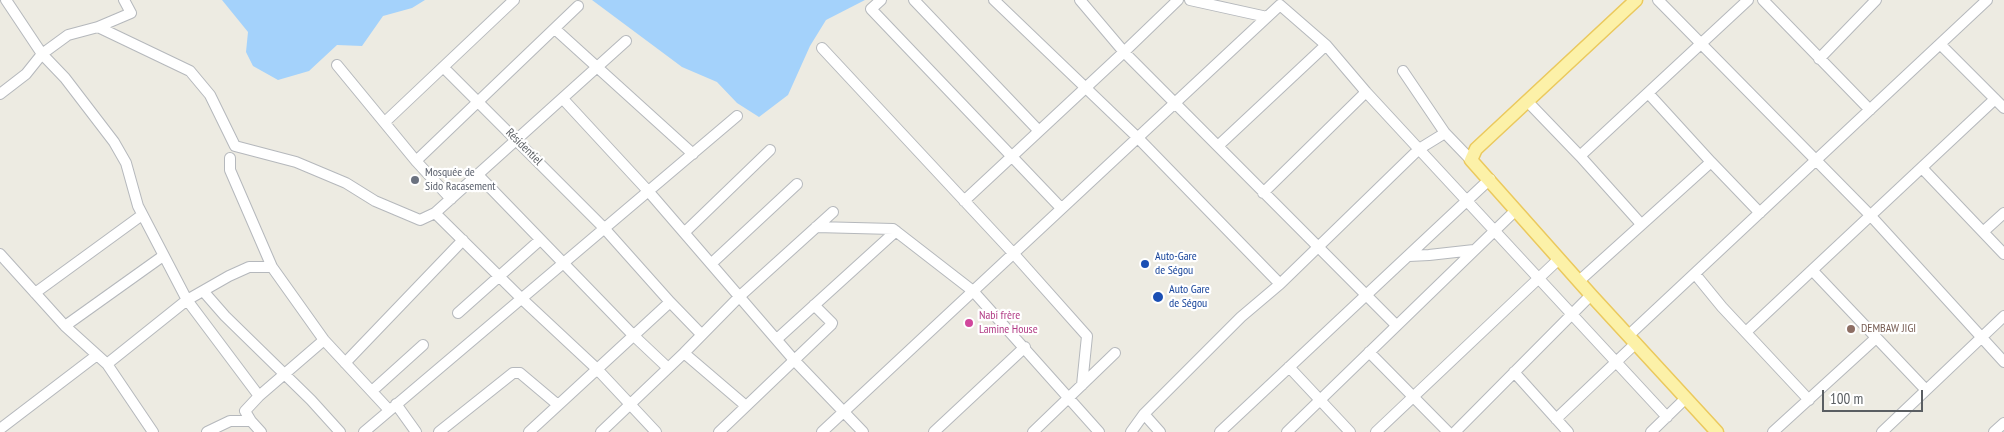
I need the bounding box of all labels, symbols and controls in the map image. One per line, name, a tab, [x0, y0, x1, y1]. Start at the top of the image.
street label: Résidentiel	[503, 126, 545, 168]
place label: Mosquée de Sido Racasement	[425, 166, 496, 194]
marker: Mosquée de Sido Racasement	[409, 174, 421, 186]
place label: Auto-Gare de Ségou	[1155, 250, 1197, 278]
marker: Auto-Gare de Ségou	[1139, 258, 1151, 270]
place label: Auto Gare de Ségou	[1169, 283, 1210, 311]
marker: Auto Gare de Ségou	[1151, 290, 1165, 304]
place label: Nabi frère Lamine House	[979, 309, 1038, 337]
marker: Nabi frère Lamine House	[963, 317, 975, 329]
place label: DEMBAW JIGI	[1861, 322, 1916, 336]
marker: DEMBAW JIGI	[1845, 323, 1857, 335]
scale bar	[1824, 380, 1925, 412]
text: 100 m	[1830, 389, 1863, 408]

